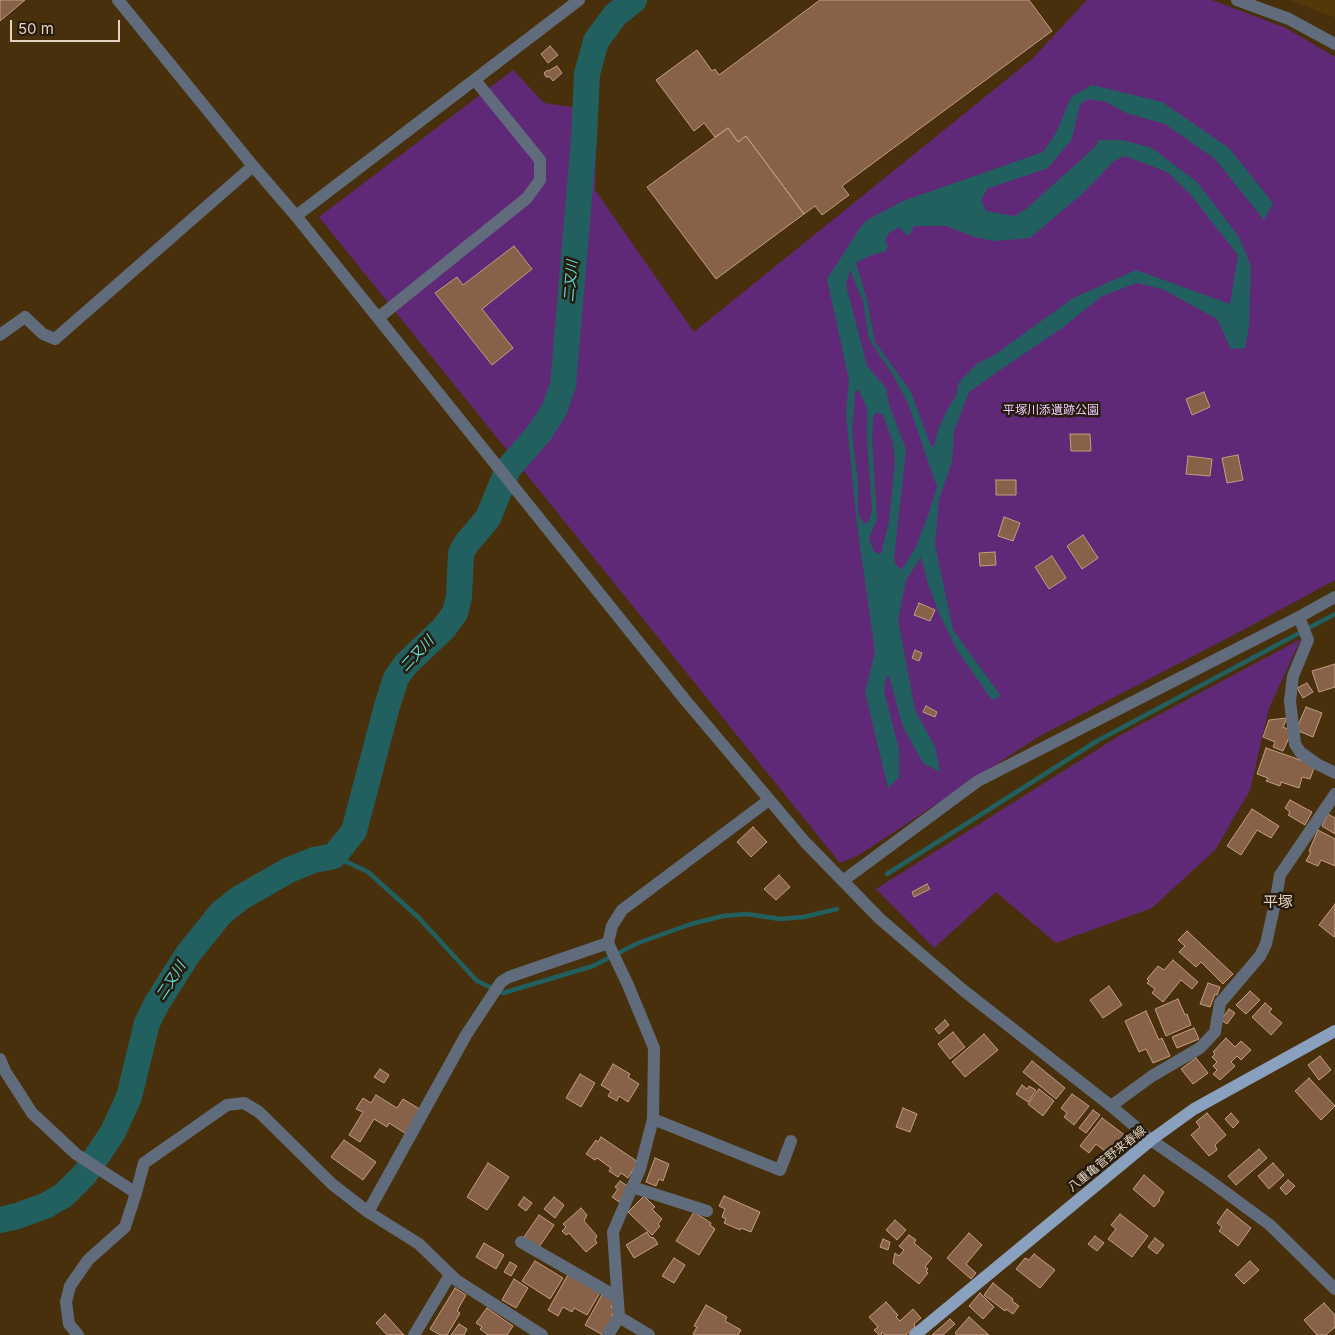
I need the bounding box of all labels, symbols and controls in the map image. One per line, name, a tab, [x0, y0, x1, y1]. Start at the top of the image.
scale bar	[12, 10, 122, 42]
text: 50 m	[18, 19, 54, 38]
water label: 二又川	[561, 259, 581, 303]
park label: 平塚川添遺跡公園	[1003, 403, 1099, 417]
water label: 二又川	[397, 633, 437, 675]
district label: 平塚	[1263, 893, 1293, 911]
water label: 二又川	[153, 959, 189, 1003]
street label: 八重亀菅野来春線	[1065, 1123, 1149, 1195]

